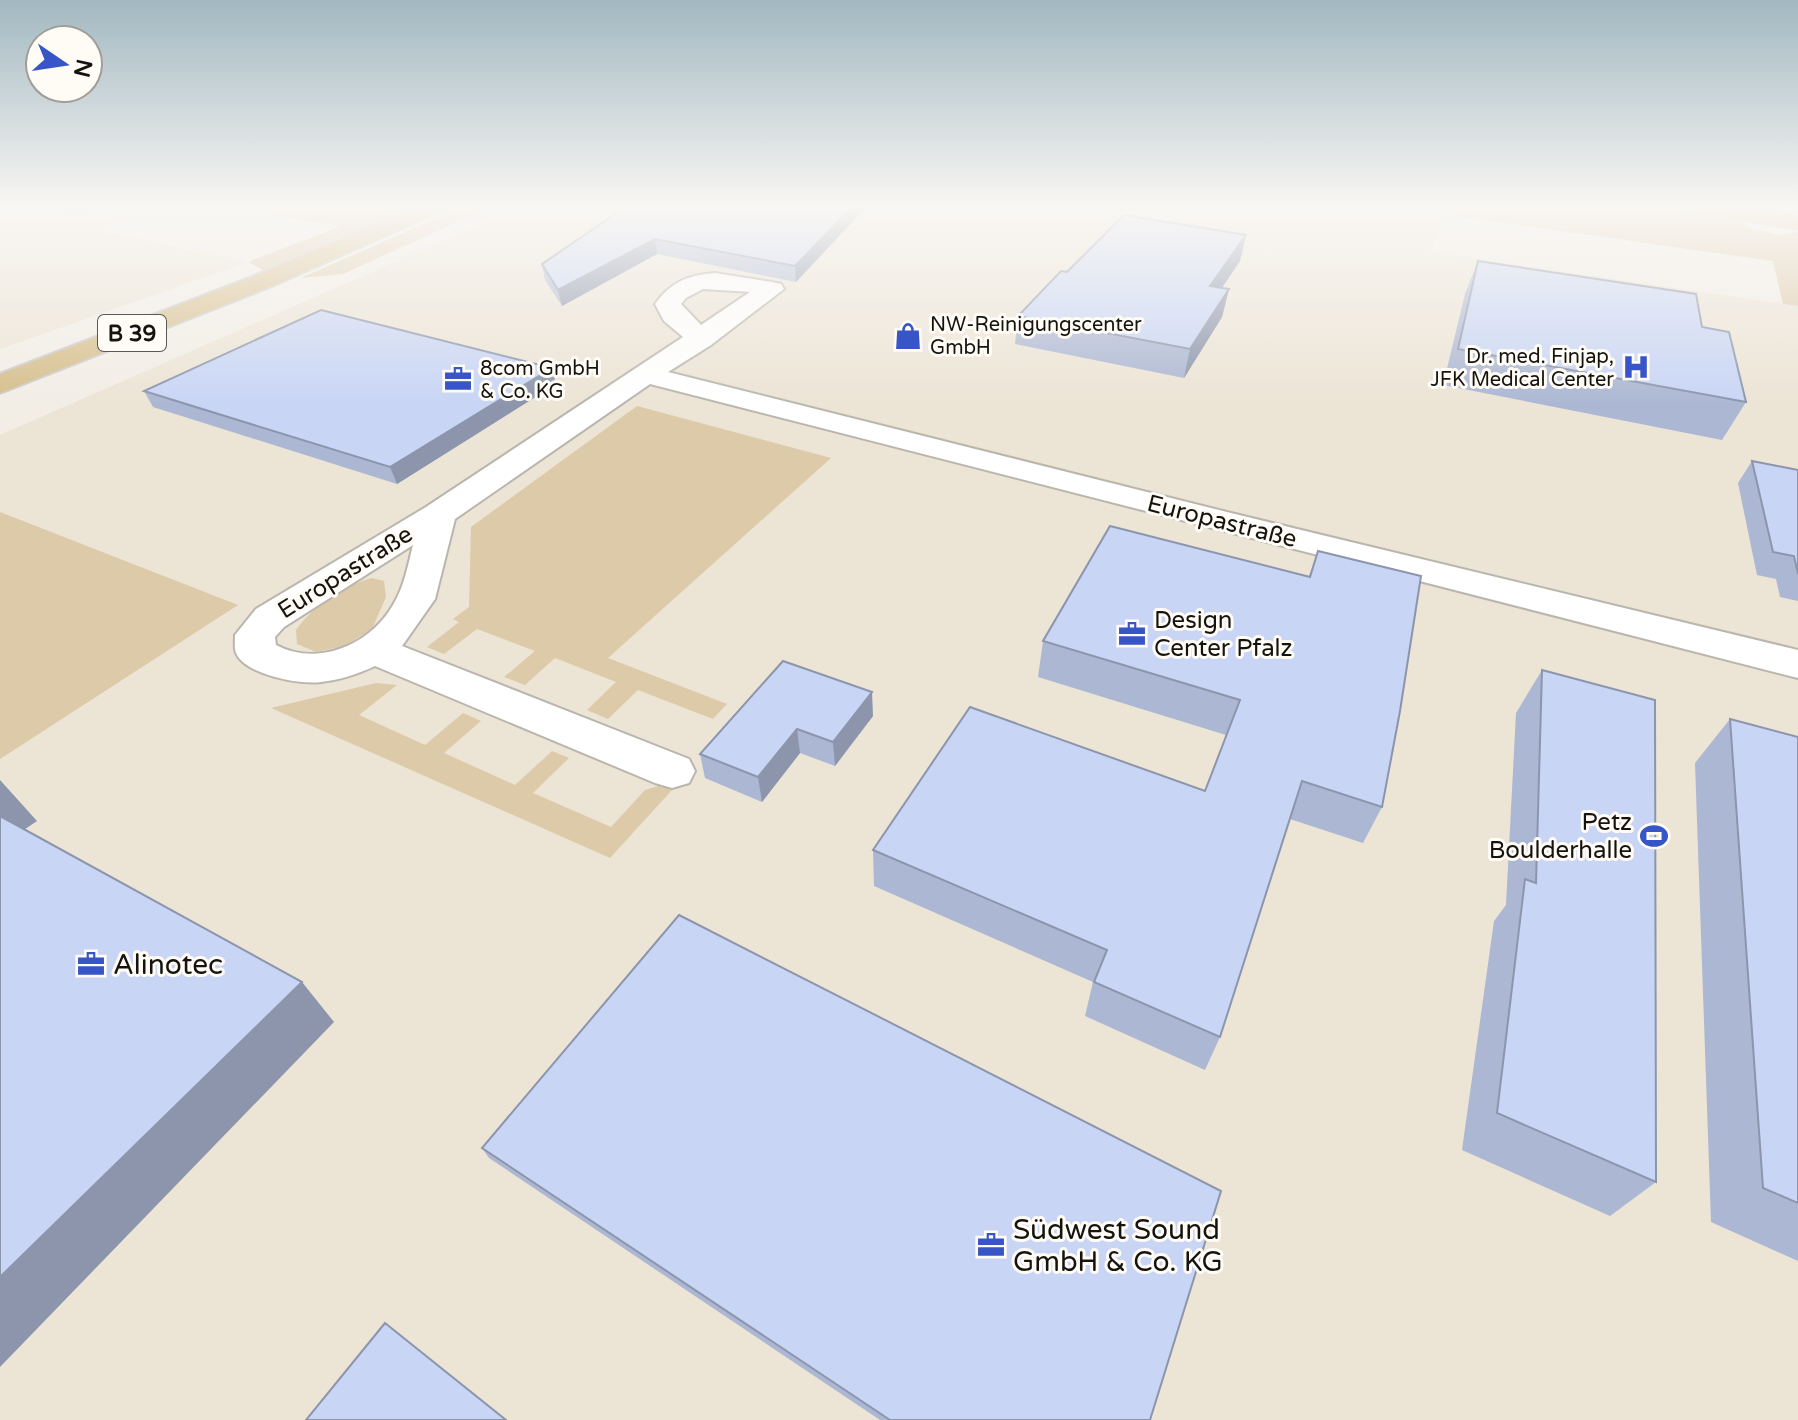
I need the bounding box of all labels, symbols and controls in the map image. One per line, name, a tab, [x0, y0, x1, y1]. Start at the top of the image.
north arrow	[24, 24, 104, 104]
text: N	[68, 57, 97, 80]
place label: NW-Reinigungscenter GmbH	[930, 313, 1142, 360]
road number: B 39	[98, 315, 166, 351]
shop icon: NW-Reinigungscenter GmbH	[893, 321, 923, 351]
place label: Dr. med. Finjap, JFK Medical Center	[1431, 345, 1614, 392]
hospital icon: Dr. med. Finjap, JFK Medical Center	[1621, 352, 1651, 382]
place label: 8com GmbH & Co. KG	[480, 357, 600, 404]
office icon: 8com GmbH & Co. KG	[443, 364, 473, 394]
street label: Europastraße	[1144, 489, 1300, 554]
street label: Europastraße	[273, 520, 418, 625]
place label: Design Center Pfalz	[1154, 606, 1293, 663]
office icon: Design Center Pfalz	[1117, 619, 1147, 649]
place label: Petz Boulderhalle	[1489, 808, 1632, 865]
sports icon: Petz Boulderhalle	[1639, 821, 1669, 851]
place label: Alinotec	[113, 948, 223, 982]
office icon: Alinotec	[76, 949, 106, 979]
place label: Südwest Sound GmbH & Co. KG	[1013, 1213, 1223, 1279]
office icon: Südwest Sound GmbH & Co. KG	[976, 1230, 1006, 1260]

